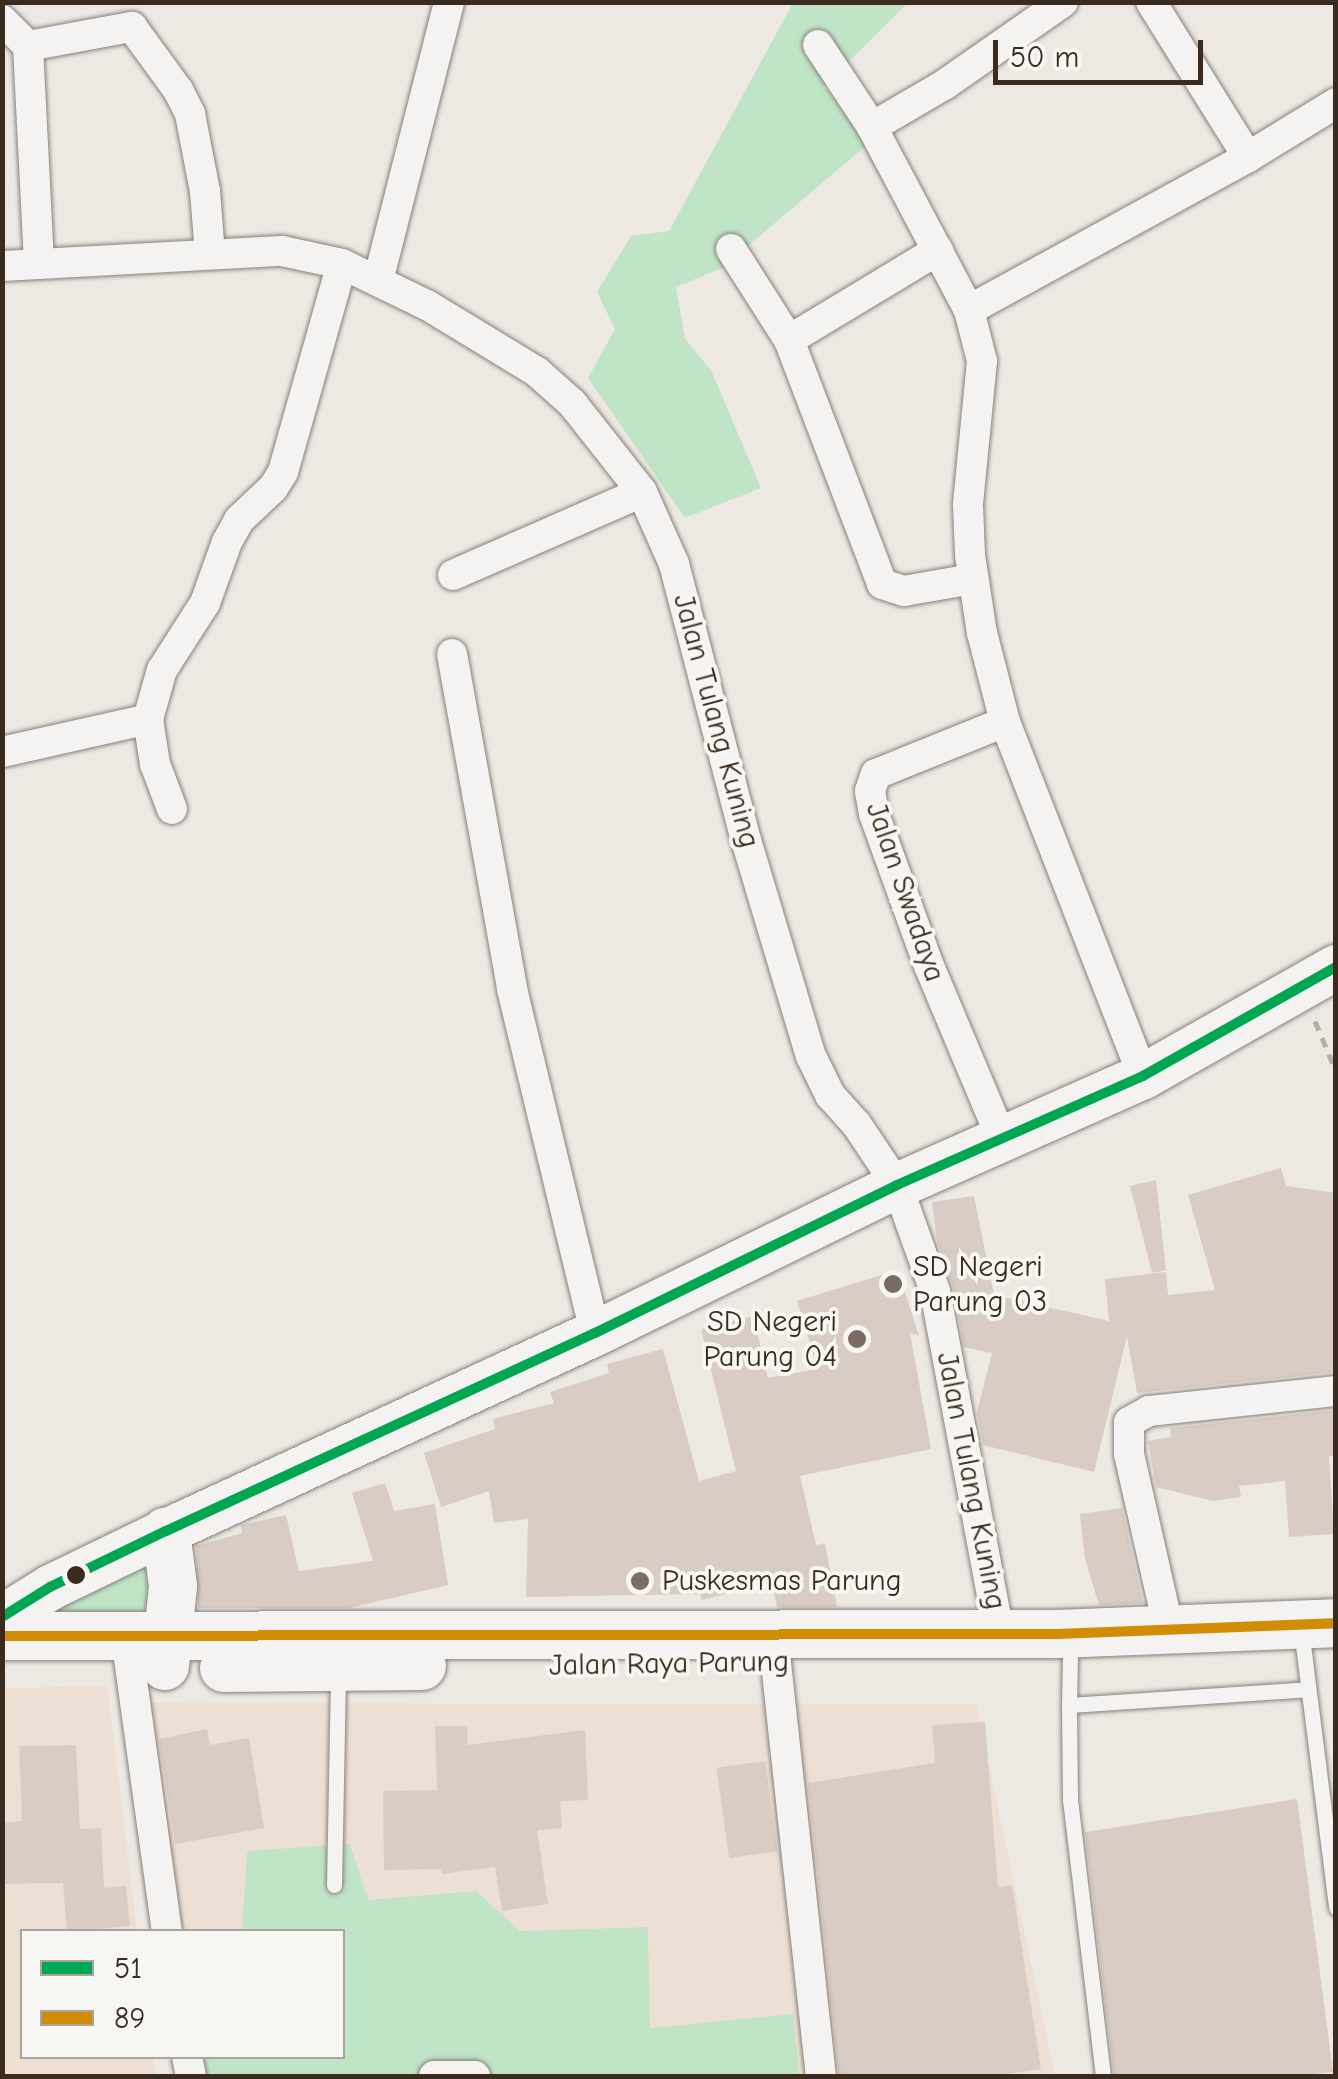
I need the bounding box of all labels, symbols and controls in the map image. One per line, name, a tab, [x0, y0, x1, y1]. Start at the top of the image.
scale bar	[998, 20, 1208, 82]
text: 50 m	[1010, 40, 1079, 75]
street label: Jalan Tulang Kuning	[665, 590, 767, 852]
street label: Jalan Swadaya	[858, 798, 952, 986]
place label: SD Negeri Parung 03	[913, 1249, 1047, 1320]
marker: SD Negeri Parung 03	[882, 1273, 904, 1295]
place label: SD Negeri Parung 04	[703, 1304, 837, 1374]
marker: SD Negeri Parung 04	[846, 1328, 868, 1350]
street label: Jalan Tulang Kuning	[928, 1349, 1014, 1613]
place label: Puskesmas Parung	[662, 1563, 902, 1599]
unlabelled marker	[66, 1565, 86, 1585]
marker: Puskesmas Parung	[627, 1568, 653, 1594]
street label: Jalan Raya Parung	[549, 1644, 789, 1684]
legend	[20, 1929, 345, 2059]
text: 51	[114, 1951, 142, 1986]
text: 89	[114, 2001, 145, 2036]

